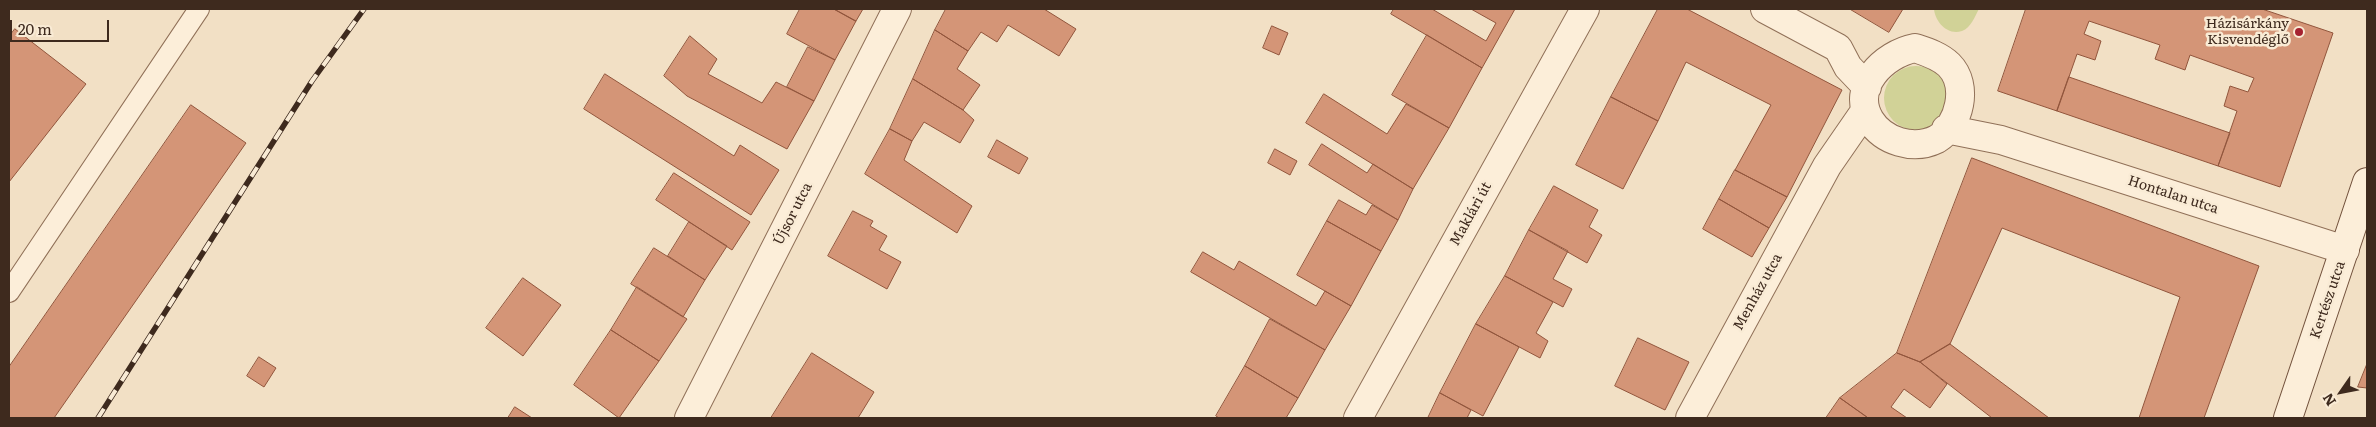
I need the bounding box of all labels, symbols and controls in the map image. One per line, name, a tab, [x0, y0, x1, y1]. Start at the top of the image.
scale bar	[12, 10, 111, 42]
place label: Házisárkány Kisvendéglő	[2206, 16, 2289, 48]
text: 20 m	[18, 17, 52, 40]
marker: Házisárkány Kisvendéglő	[2293, 26, 2305, 38]
street label: Hontalan utca	[2126, 172, 2220, 218]
street label: Maklári út	[1447, 179, 1495, 249]
street label: Újsor utca	[770, 180, 816, 248]
street label: Menház utca	[1730, 251, 1786, 333]
street label: Kertész utca	[2307, 259, 2349, 341]
north arrow	[2316, 367, 2366, 417]
text: N	[2317, 390, 2340, 411]

